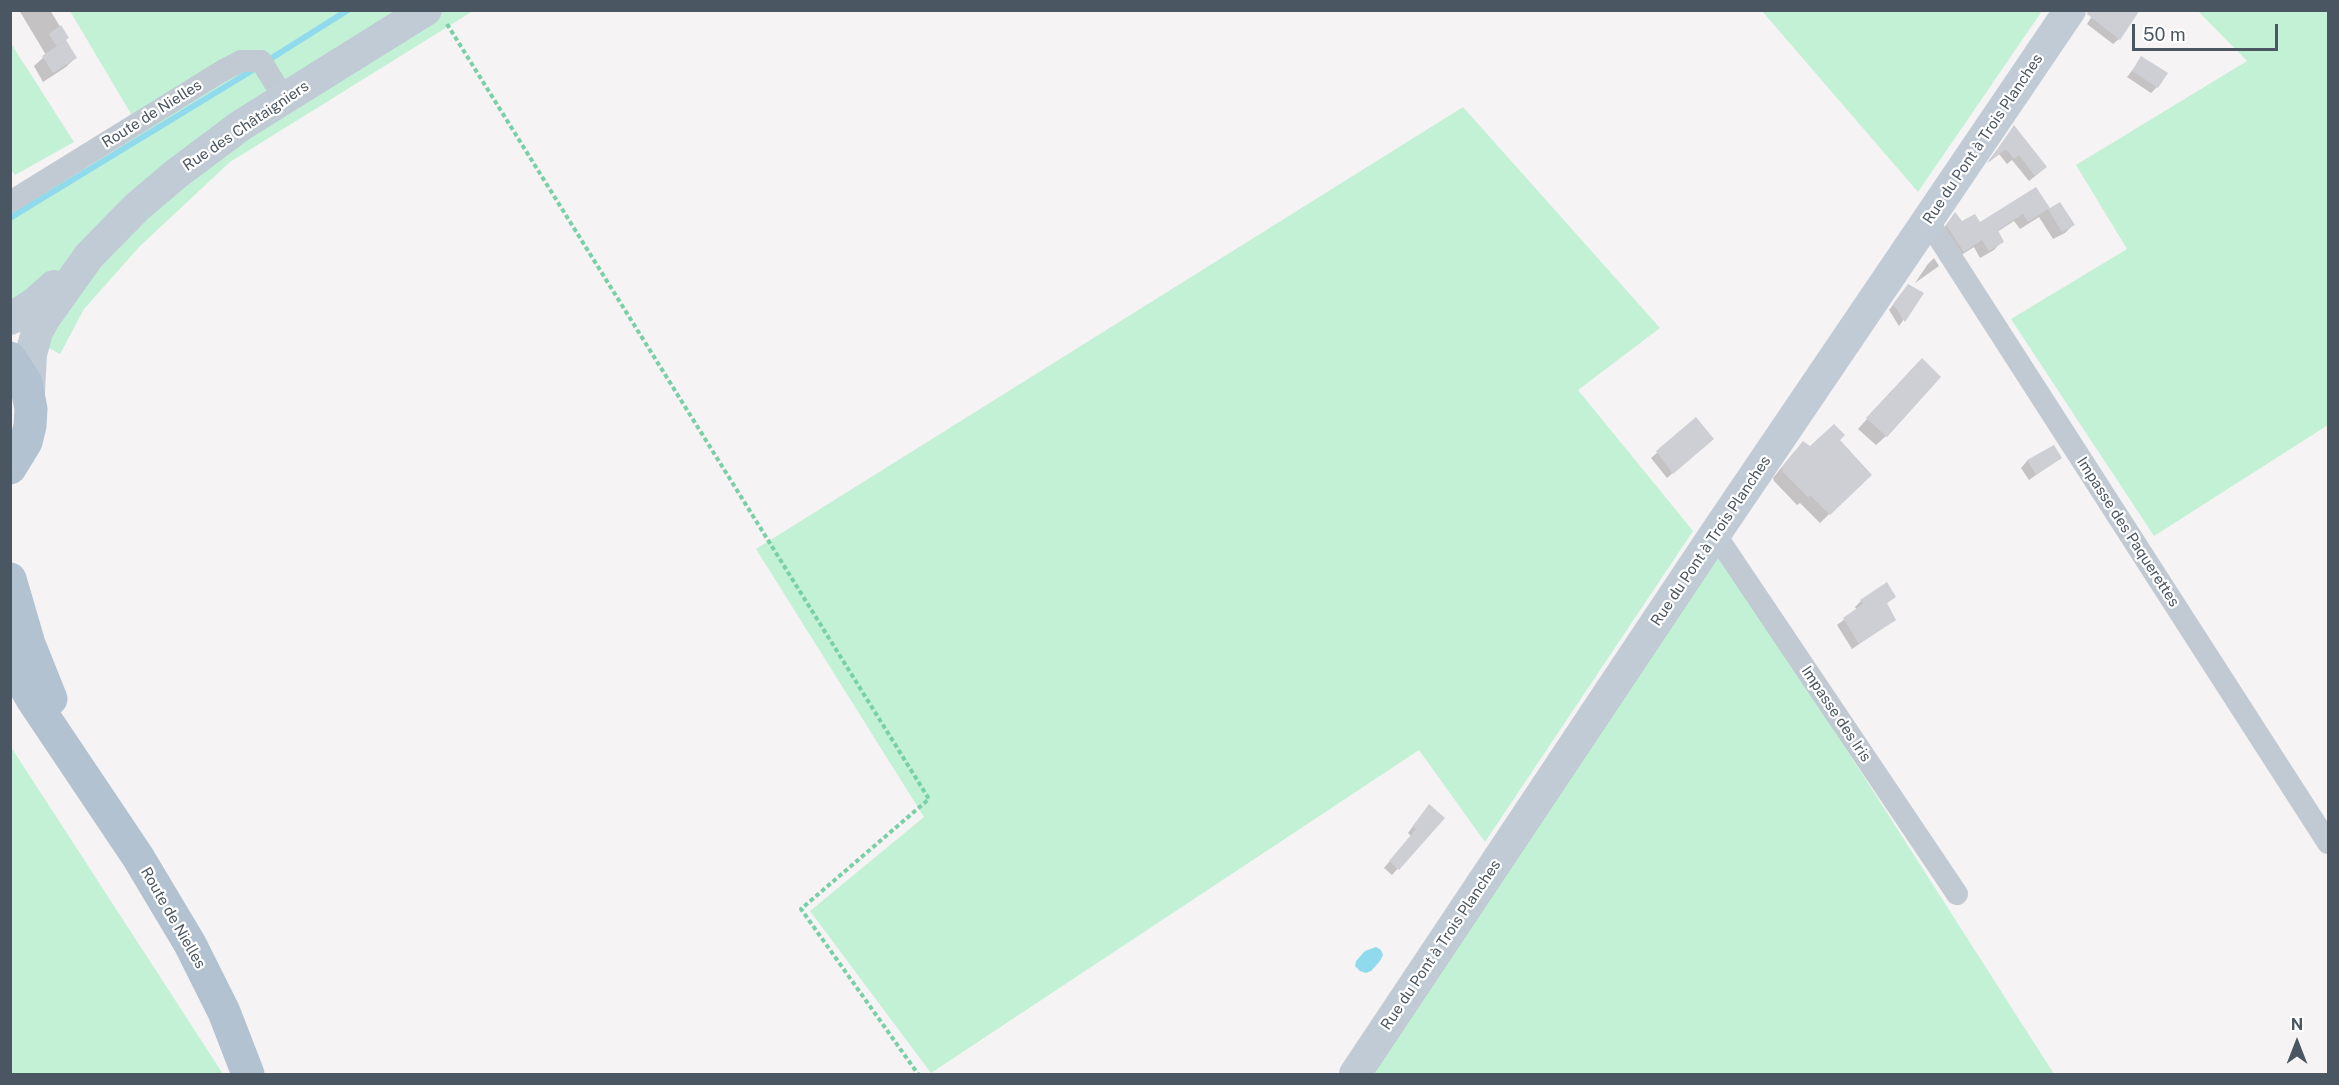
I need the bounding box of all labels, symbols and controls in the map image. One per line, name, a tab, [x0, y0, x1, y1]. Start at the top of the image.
scale bar	[2135, 12, 2280, 50]
text: 50 m	[2143, 24, 2186, 45]
street label: Rue du Pont à Trois Planches	[1919, 51, 2047, 227]
street label: Route de Nielles	[99, 76, 205, 152]
street label: Rue des Châtaigniers	[180, 77, 312, 175]
street label: Rue du Pont à Trois Planches	[1647, 453, 1775, 629]
street label: Impasse des Paquerettes	[2073, 454, 2183, 610]
street label: Impasse des Iris	[1797, 663, 1875, 765]
street label: Rue du Pont à Trois Planches	[1377, 857, 1505, 1033]
street label: Route de Nielles	[137, 864, 209, 972]
north arrow	[2267, 1013, 2327, 1073]
text: N	[2291, 1015, 2303, 1034]

